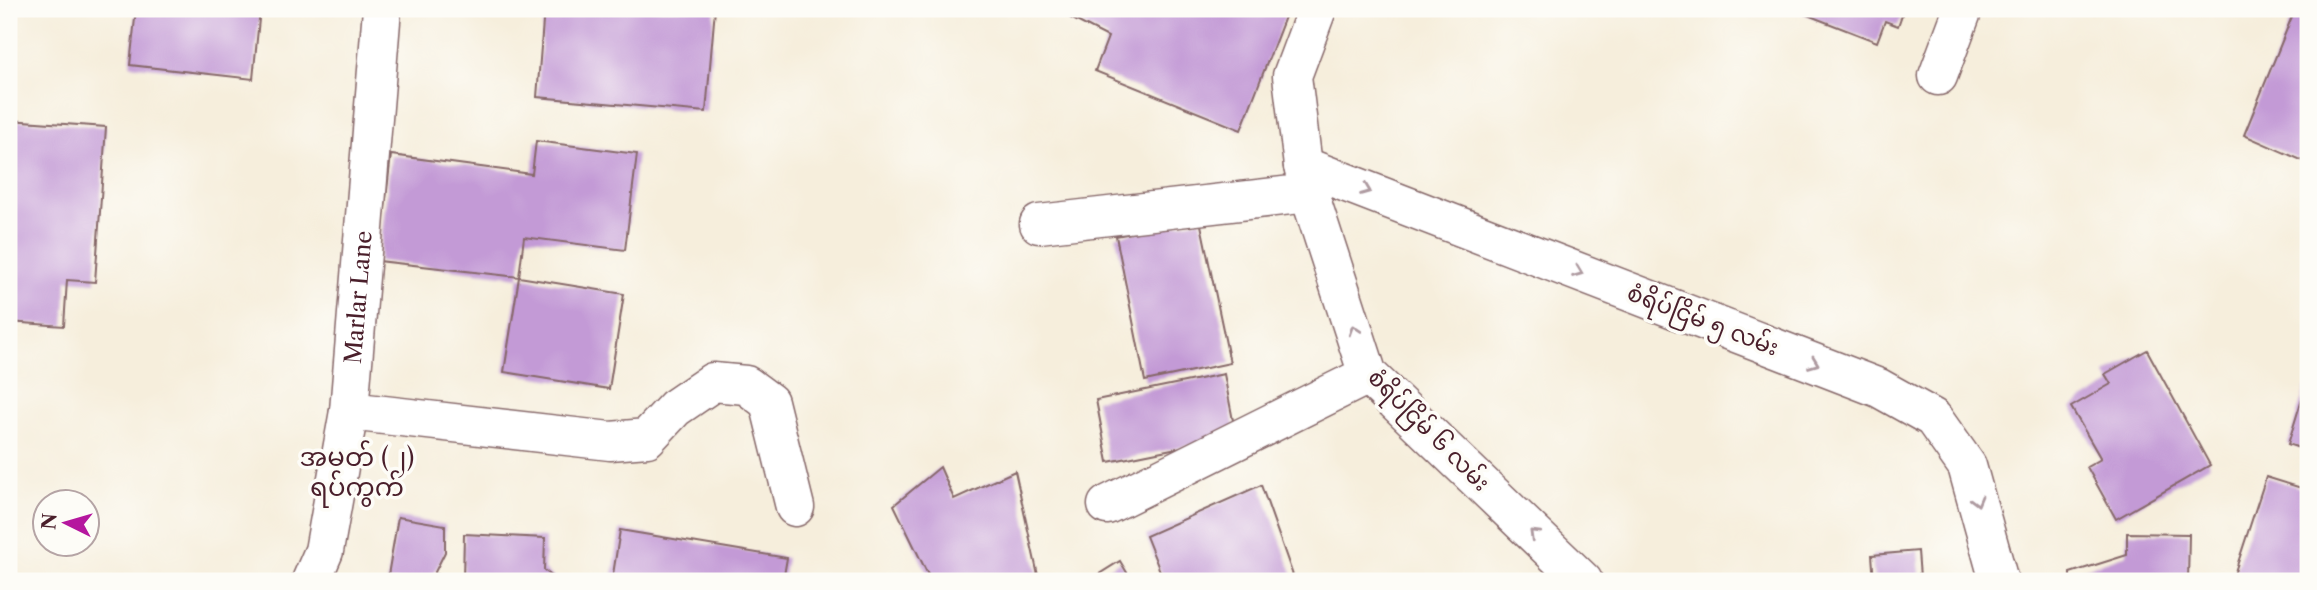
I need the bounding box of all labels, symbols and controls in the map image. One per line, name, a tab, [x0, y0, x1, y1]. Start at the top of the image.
one-way arrow	[1360, 182, 1372, 196]
street label: Marlar Lane	[339, 229, 378, 365]
one-way arrow	[1572, 264, 1584, 278]
street label: စံရိပ်ငြိမ် ၅ လမ်း	[1622, 276, 1783, 366]
one-way arrow	[1348, 325, 1362, 337]
one-way arrow	[1807, 355, 1819, 369]
street label: စံရိပ်ငြိမ် ၆ လမ်း	[1359, 362, 1497, 500]
district label: အမှတ် (၂) ရပ်ကွက်	[300, 440, 414, 508]
north arrow	[32, 489, 102, 558]
one-way arrow	[1969, 495, 1983, 507]
text: N	[37, 512, 62, 531]
one-way arrow	[1529, 529, 1542, 542]

